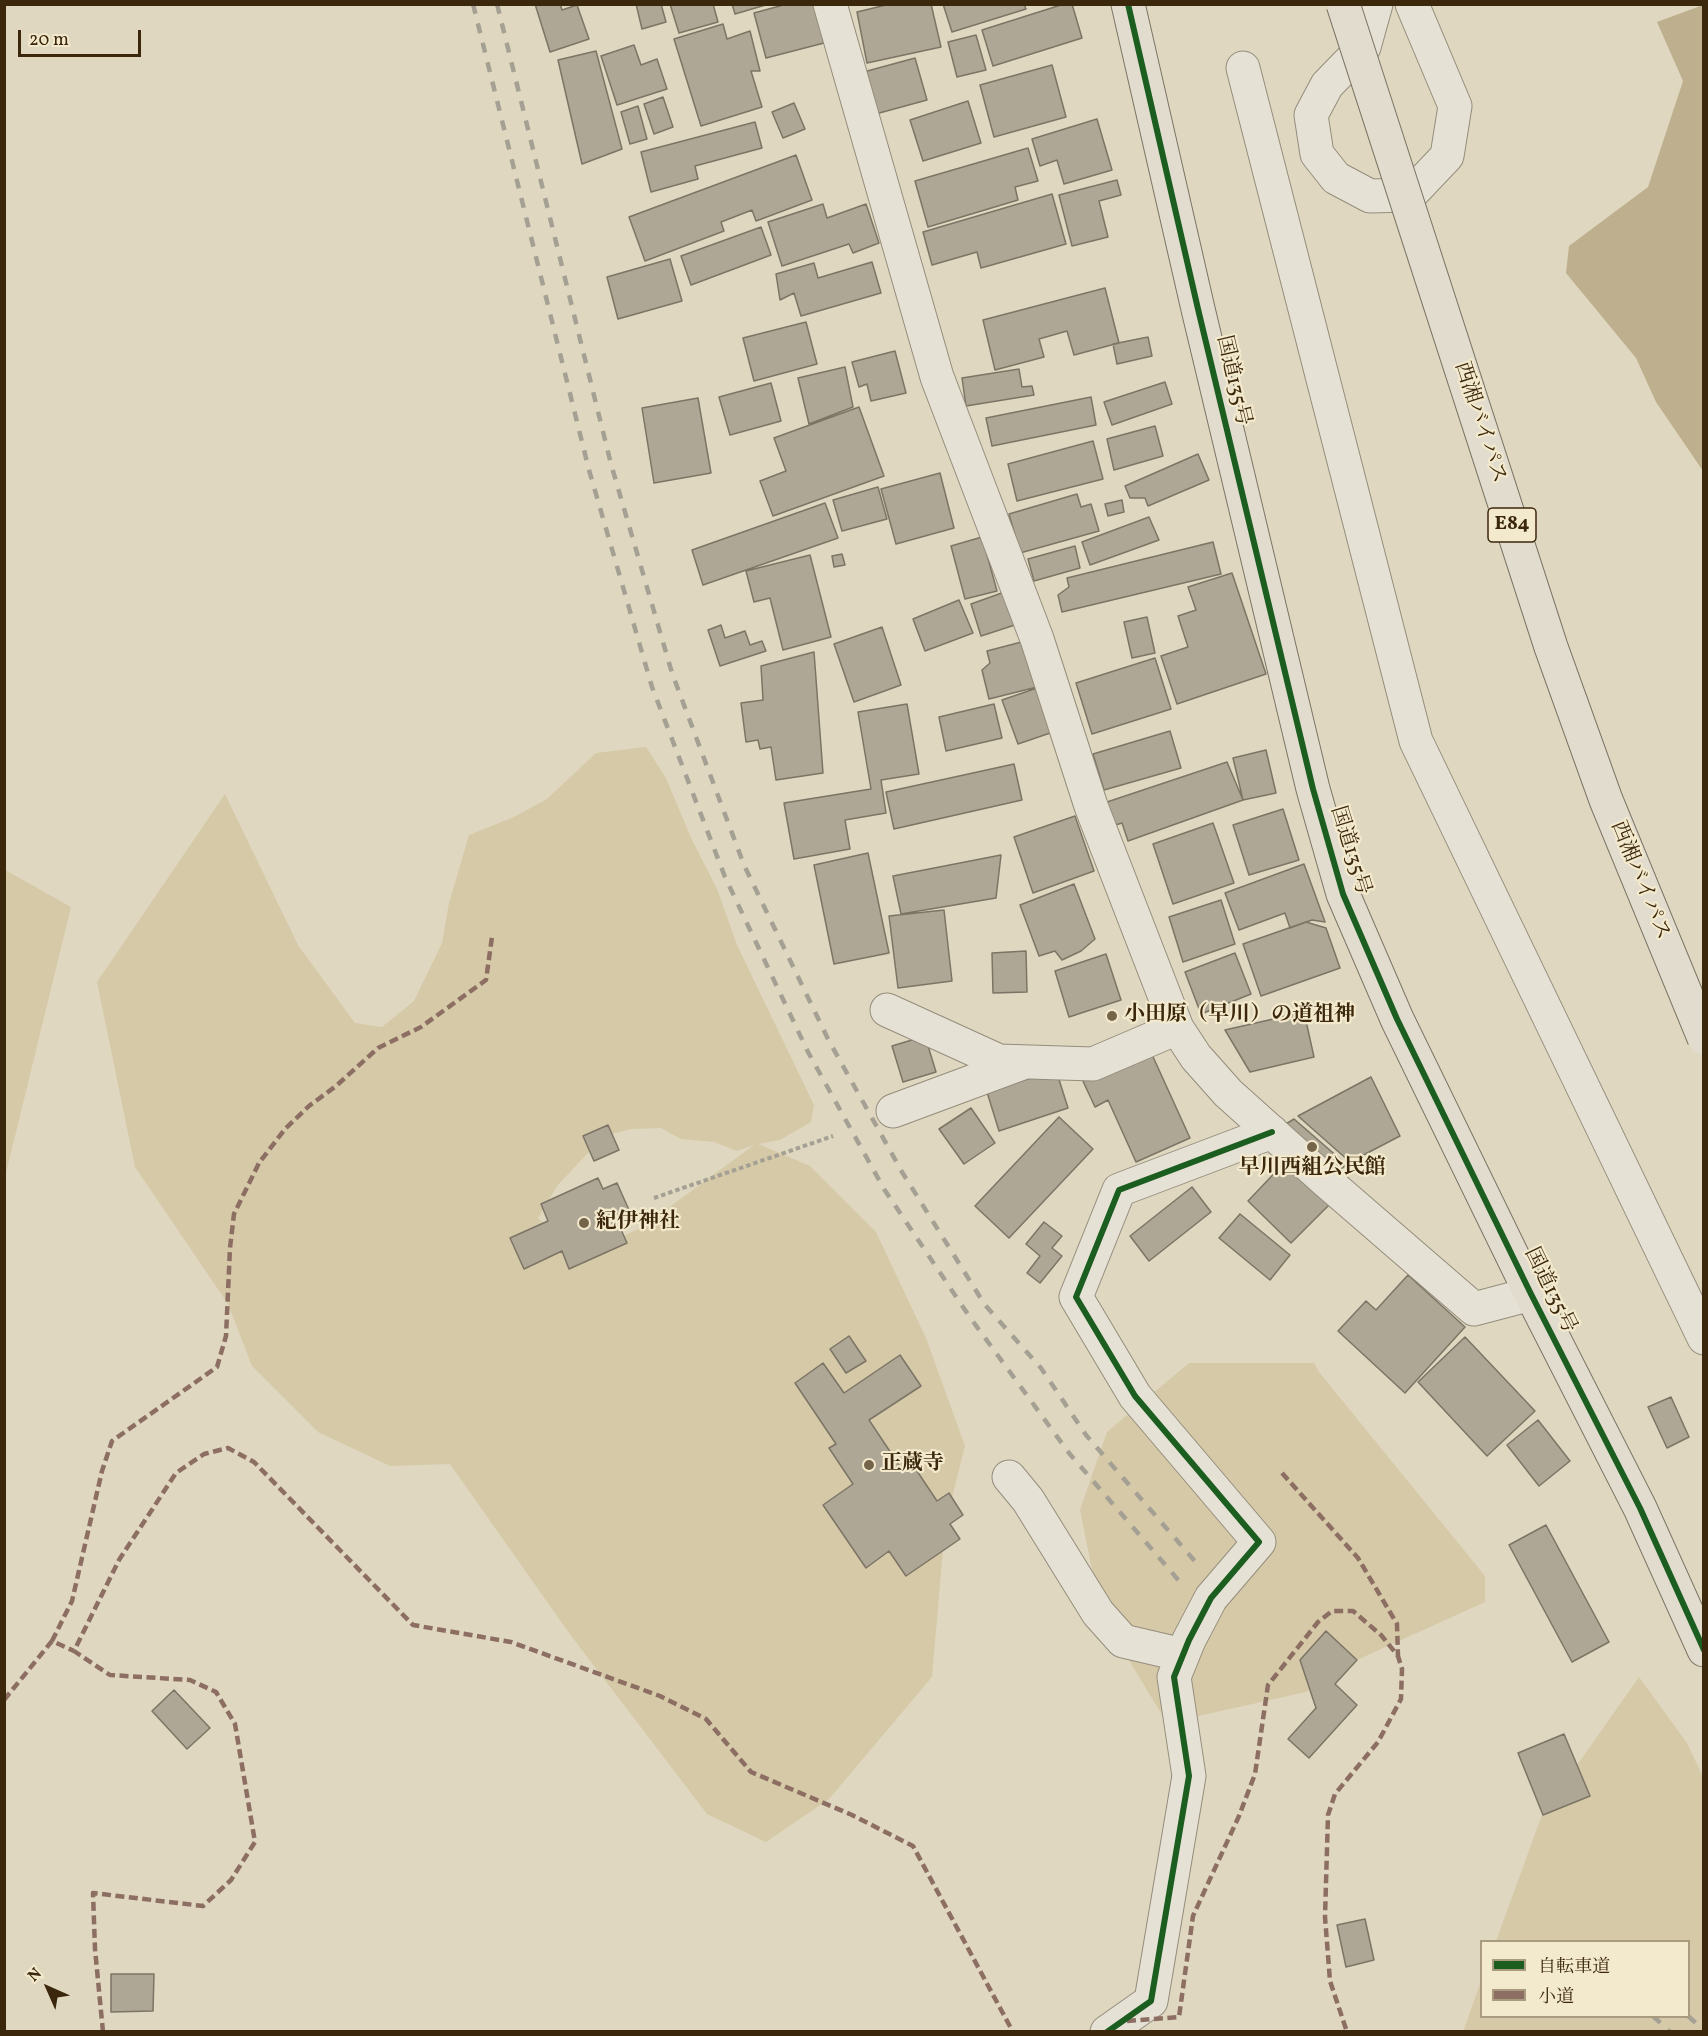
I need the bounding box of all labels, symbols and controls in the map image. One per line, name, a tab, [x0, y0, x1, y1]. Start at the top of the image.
scale bar	[21, 18, 144, 56]
text: 20 m	[29, 28, 69, 53]
street label: 国道135号	[1209, 333, 1255, 429]
street label: 西湘バイパス	[1448, 359, 1510, 487]
road number: E84	[1488, 508, 1536, 542]
street label: 国道135号	[1323, 803, 1375, 899]
street label: 西湘バイパス	[1604, 818, 1674, 944]
place label: 小田原（早川）の道祖神	[1124, 1003, 1355, 1029]
marker: 小田原（早川）の道祖神	[1105, 1009, 1119, 1023]
marker: 早川西組公民館	[1305, 1140, 1319, 1154]
place label: 早川西組公民館	[1239, 1156, 1385, 1182]
place label: 紀伊神社	[596, 1210, 680, 1236]
marker: 紀伊神社	[577, 1216, 591, 1230]
street label: 国道135号	[1518, 1244, 1580, 1338]
place label: 正蔵寺	[881, 1452, 944, 1478]
marker: 正蔵寺	[862, 1458, 876, 1472]
legend	[1480, 1940, 1690, 2018]
text: 自転車道	[1538, 1955, 1610, 1980]
north arrow	[18, 1958, 78, 2018]
text: N	[23, 1963, 47, 1987]
text: 小道	[1538, 1985, 1574, 2010]

